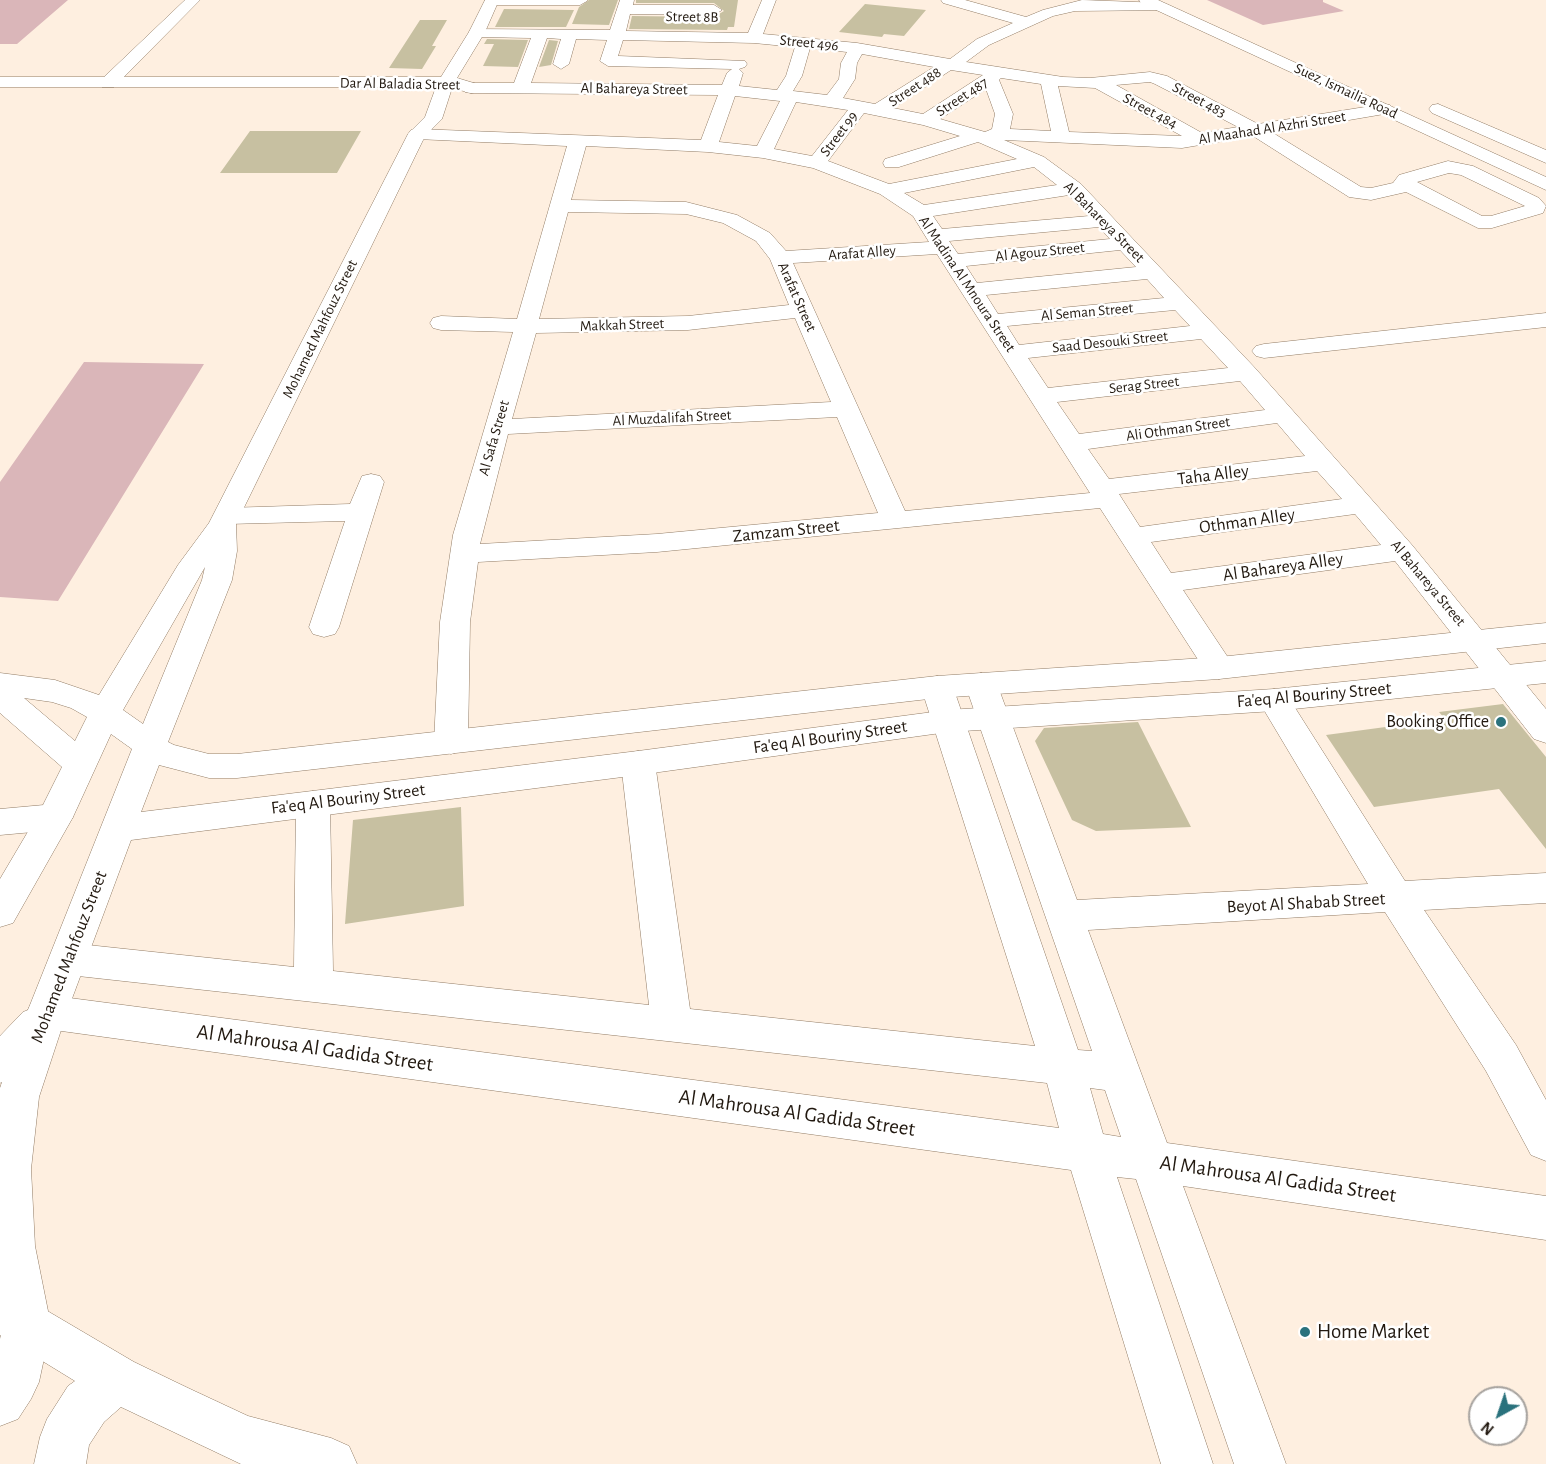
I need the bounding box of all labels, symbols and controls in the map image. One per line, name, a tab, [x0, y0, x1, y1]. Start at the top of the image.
street label: Street 8B	[665, 8, 719, 26]
street label: Street 496	[779, 31, 839, 55]
street label: Suez, Ismailia Road	[1291, 59, 1401, 123]
street label: Street 488	[885, 63, 945, 111]
street label: Dar Al Baladia Street	[340, 74, 460, 94]
street label: Street 487	[933, 74, 991, 120]
street label: Street 483	[1169, 78, 1229, 122]
street label: Al Bahareya Street	[580, 79, 688, 99]
street label: Street 484	[1120, 89, 1180, 133]
street label: Al Maahad Al Azhri Street	[1197, 107, 1347, 149]
street label: Street 99	[816, 108, 862, 160]
street label: Al Bahareya Street	[1060, 178, 1148, 266]
street label: Al Madina Al Mnoura Street	[915, 212, 1019, 356]
street label: Al Agouz Street	[994, 238, 1086, 266]
street label: Arafat Alley	[827, 242, 897, 264]
street label: Mohamed Mahfouz Street	[279, 257, 361, 401]
street label: Arafat Street	[774, 260, 820, 334]
street label: Al Seman Street	[1040, 299, 1134, 325]
street label: Makkah Street	[579, 315, 665, 335]
street label: Saad Desouki Street	[1051, 327, 1169, 357]
street label: Serag Street	[1108, 372, 1180, 398]
street label: Al Safa Street	[475, 398, 513, 478]
street label: Al Muzdalifah Street	[612, 406, 732, 430]
street label: Ali Othman Street	[1125, 413, 1231, 445]
street label: Taha Alley	[1176, 460, 1250, 490]
street label: Othman Alley	[1198, 504, 1296, 538]
street label: Zamzam Street	[731, 515, 841, 547]
street label: Al Bahareya Street	[1387, 536, 1469, 630]
street label: Al Bahareya Alley	[1221, 548, 1345, 586]
street label: Fa'eq Al Bouriny Street	[1236, 677, 1392, 713]
place label: Booking Office	[1386, 711, 1489, 733]
marker: Booking Office	[1494, 715, 1508, 729]
street label: Fa'eq Al Bouriny Street	[752, 716, 908, 758]
street label: Fa'eq Al Bouriny Street	[270, 779, 426, 819]
street label: Mohamed Mahfouz Street	[26, 868, 112, 1046]
street label: Beyot Al Shabab Street	[1226, 888, 1386, 918]
street label: Al Mahrousa Al Gadida Street	[195, 1019, 435, 1077]
street label: Al Mahrousa Al Gadida Street	[677, 1084, 917, 1142]
street label: Al Mahrousa Al Gadida Street	[1158, 1150, 1398, 1208]
place label: Home Market	[1317, 1319, 1429, 1345]
marker: Home Market	[1298, 1325, 1312, 1339]
north arrow	[1468, 1386, 1528, 1446]
text: N	[1478, 1419, 1497, 1438]

